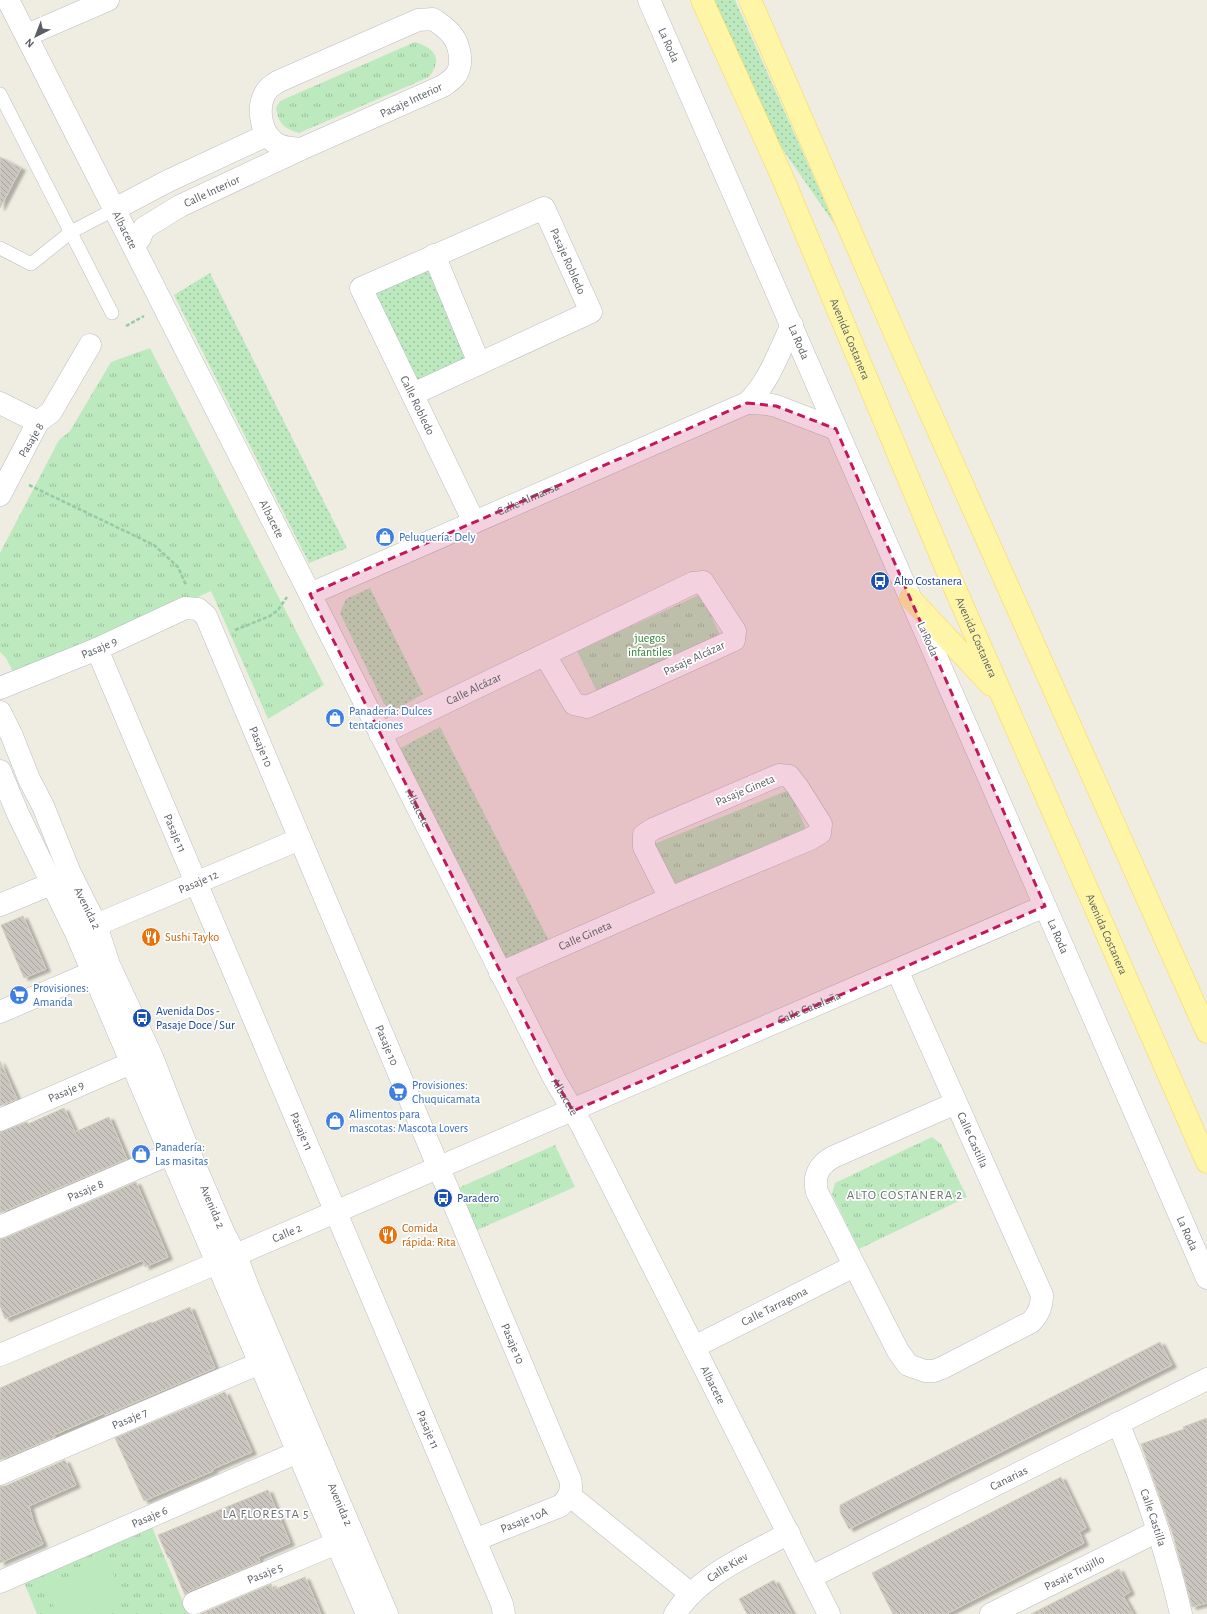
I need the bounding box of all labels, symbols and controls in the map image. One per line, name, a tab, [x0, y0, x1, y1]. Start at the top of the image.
north arrow	[16, 16, 56, 56]
street label: La Roda	[656, 26, 682, 64]
text: N	[23, 36, 36, 50]
street label: Pasaje Interior	[378, 80, 444, 121]
street label: Calle Interior	[182, 173, 242, 209]
street label: Albacete	[110, 209, 140, 251]
street label: Pasaje Robledo	[547, 226, 588, 296]
street label: Avenida Costanera	[828, 297, 873, 382]
street label: La Roda	[786, 323, 812, 362]
street label: Calle Robledo	[398, 374, 437, 437]
street label: Pasaje 8	[16, 420, 47, 460]
street label: Calle Almansa	[495, 480, 561, 517]
street label: Albacete	[257, 498, 286, 540]
shop icon: Peluquería: Dely	[374, 526, 396, 548]
place label: Peluquería: Dely	[399, 531, 476, 544]
bus stop icon: Alto Costanera	[869, 570, 891, 592]
place label: Alto Costanera	[894, 575, 962, 587]
street label: Avenida Costanera	[954, 595, 1000, 680]
street label: La Roda	[915, 620, 941, 658]
park label: juegos infantiles	[628, 632, 672, 658]
street label: Pasaje 9	[79, 634, 119, 661]
street label: Pasaje Alcázar	[661, 638, 727, 678]
street label: Calle Alcázar	[444, 670, 503, 707]
place label: Panadería: Dulces tentaciones	[349, 705, 432, 731]
shop icon: Panadería: Dulces tentaciones	[324, 707, 346, 729]
street label: Pasaje 10	[247, 725, 275, 769]
street label: Pasaje Gineta	[713, 772, 777, 809]
street label: Albacete	[403, 787, 432, 829]
street label: Pasaje 11	[162, 812, 189, 854]
street label: Pasaje 12	[177, 868, 220, 896]
street label: Avenida 2	[72, 885, 103, 931]
street label: Avenida Costanera	[1084, 892, 1130, 977]
street label: La Roda	[1045, 917, 1071, 956]
street label: Calle Gineta	[557, 918, 614, 952]
restaurant icon: Sushi Tayko	[140, 926, 162, 948]
place label: Sushi Tayko	[165, 931, 219, 944]
place label: Provisiones: Amanda	[33, 982, 89, 1008]
supermarket icon: Provisiones: Amanda	[8, 984, 30, 1006]
street label: Calle Cataluña	[776, 989, 843, 1026]
place label: Avenida Dos - Pasaje Doce / Sur	[156, 1005, 235, 1032]
bus stop icon: Avenida Dos - Pasaje Doce / Sur	[131, 1007, 153, 1029]
street label: Pasaje 10	[373, 1023, 401, 1067]
street label: Albacete	[549, 1076, 580, 1117]
street label: Pasaje 9	[46, 1078, 86, 1104]
place label: Provisiones: Chuquicamata	[412, 1079, 481, 1105]
supermarket icon: Provisiones: Chuquicamata	[387, 1081, 409, 1103]
place label: Alimentos para mascotas: Mascota Lovers	[349, 1108, 468, 1134]
street label: Pasaje 11	[288, 1110, 315, 1152]
shop icon: Alimentos para mascotas: Mascota Lovers	[324, 1110, 346, 1132]
street label: Calle Castilla	[955, 1110, 991, 1170]
place label: Panadería: Las masitas	[155, 1141, 208, 1167]
shop icon: Panadería: Las masitas	[130, 1143, 152, 1165]
street label: Pasaje 8	[66, 1177, 106, 1203]
street label: Avenida 2	[198, 1183, 227, 1230]
bus stop icon: Paradero	[432, 1187, 454, 1209]
district label: ALTO COSTANERA 2	[847, 1189, 963, 1202]
place label: Paradero	[457, 1192, 499, 1204]
street label: La Roda	[1175, 1214, 1200, 1253]
street label: Calle 2	[270, 1221, 304, 1245]
place label: Comida rápida: Rita	[402, 1222, 456, 1248]
restaurant icon: Comida rápida: Rita	[377, 1224, 399, 1246]
street label: Calle Tarragona	[739, 1284, 810, 1328]
street label: Pasaje 10	[499, 1322, 527, 1366]
street label: Albacete	[698, 1364, 728, 1406]
street label: Pasaje 7	[110, 1406, 149, 1431]
street label: Pasaje 11	[415, 1409, 442, 1451]
street label: Canarias	[988, 1464, 1029, 1493]
street label: Avenida 2	[326, 1481, 355, 1528]
street label: Calle Castilla	[1138, 1487, 1169, 1548]
street label: Pasaje 6	[130, 1504, 169, 1530]
street label: Pasaje 10A	[499, 1505, 550, 1536]
district label: LA FLORESTA 5	[222, 1508, 310, 1521]
street label: Calle Kiev	[705, 1550, 750, 1584]
street label: Pasaje Trujillo	[1042, 1553, 1106, 1593]
street label: Pasaje 5	[246, 1560, 284, 1586]

